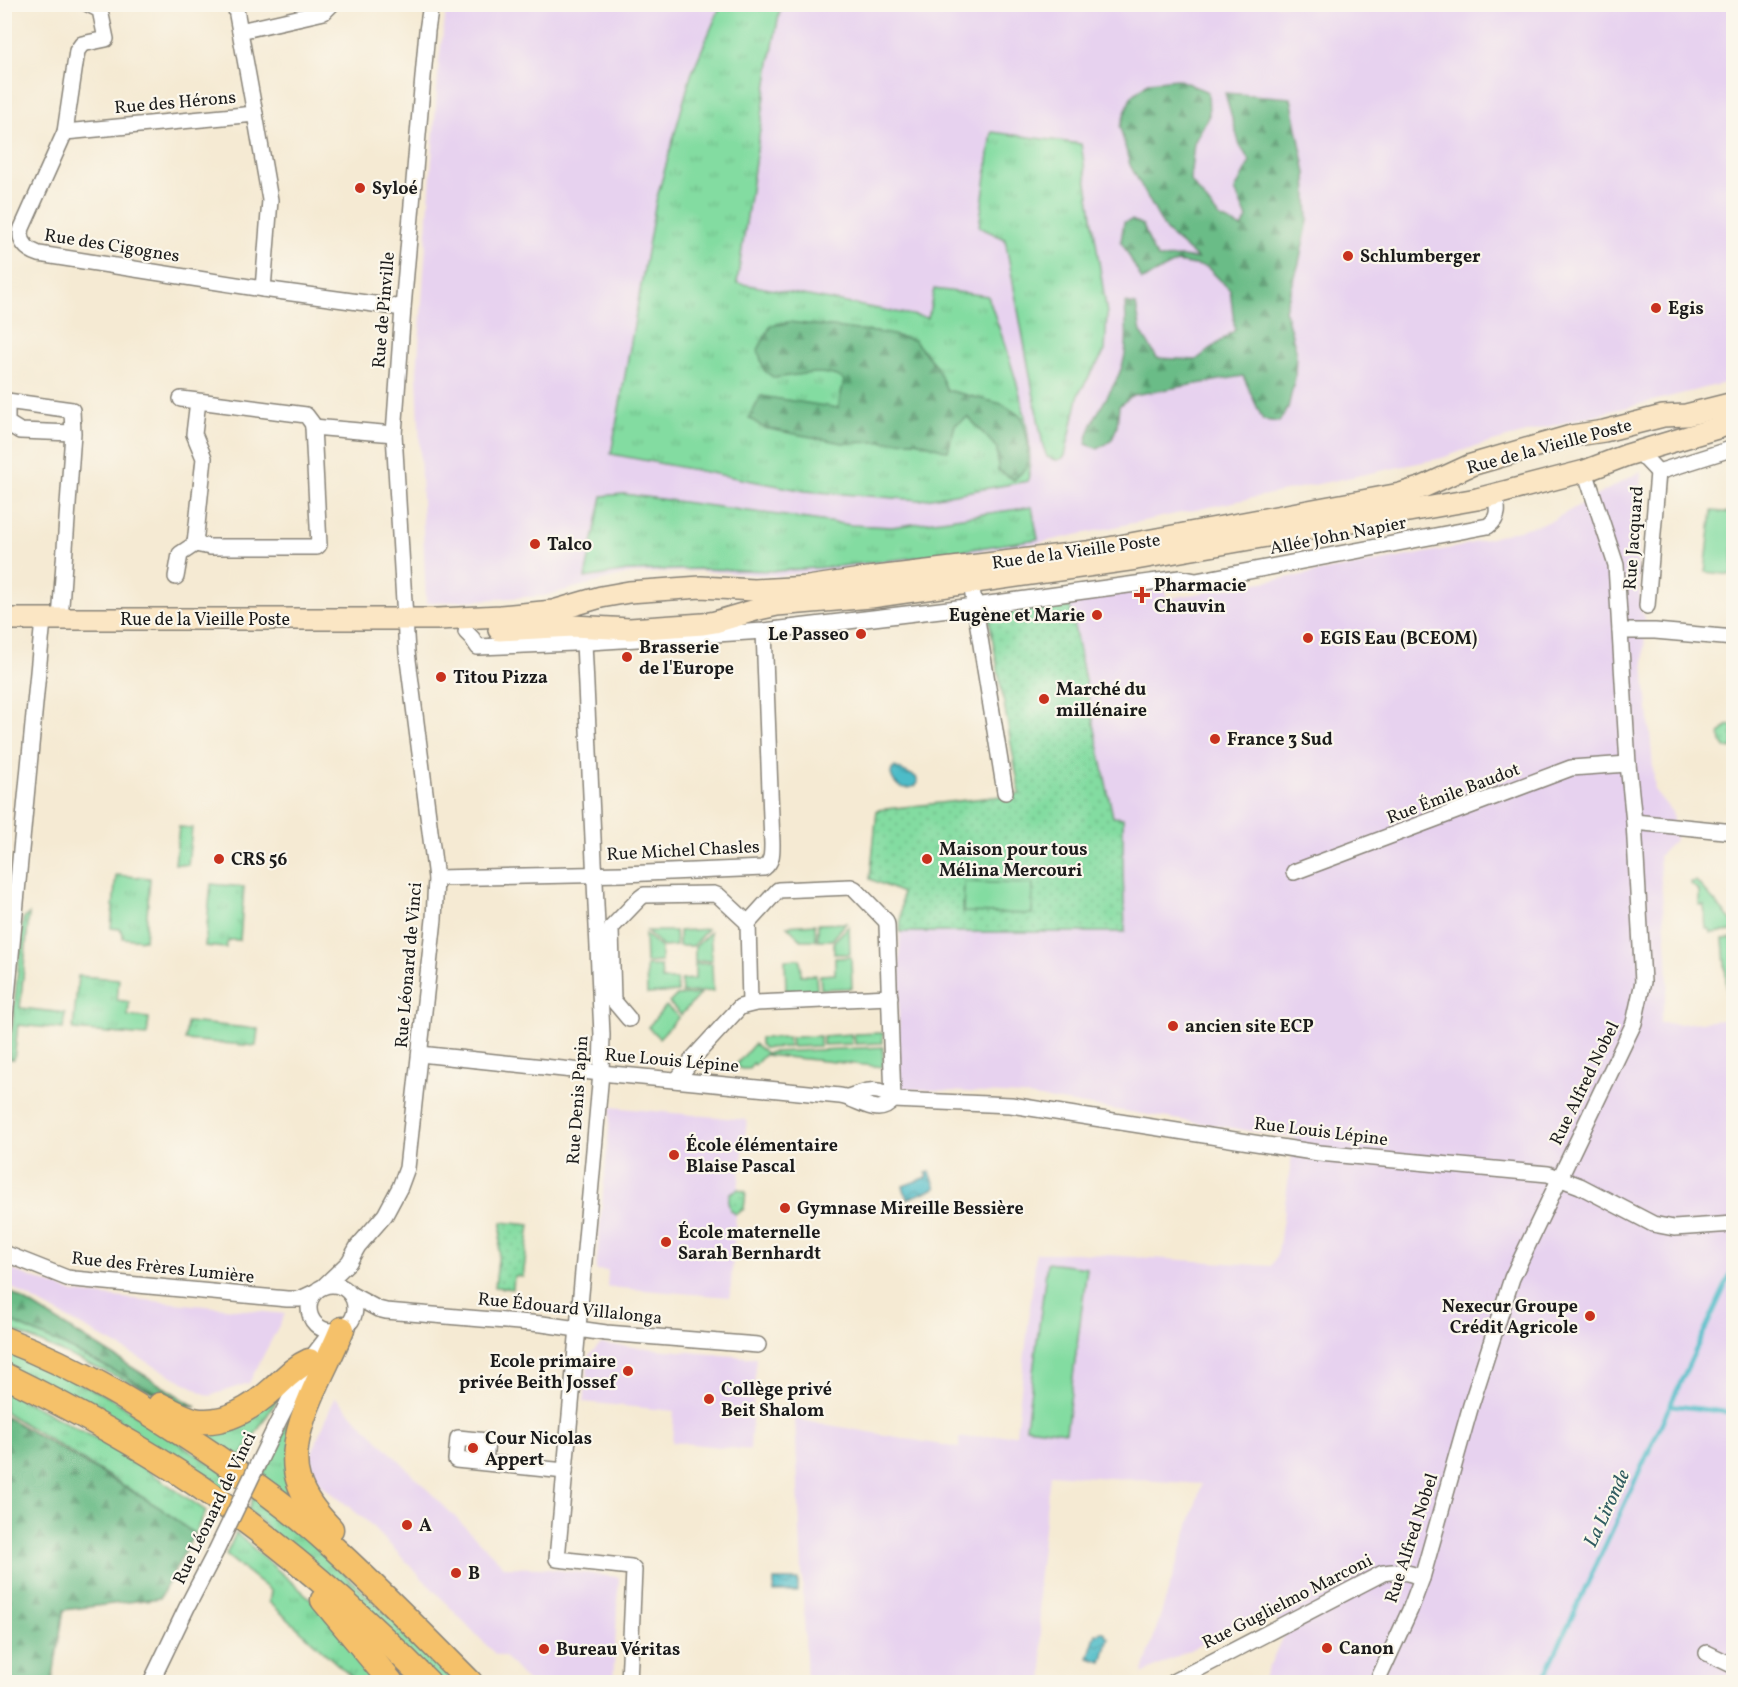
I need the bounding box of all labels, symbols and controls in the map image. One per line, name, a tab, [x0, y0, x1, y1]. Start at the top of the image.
street label: Rue des Hérons	[113, 86, 237, 121]
place label: Syloé	[372, 177, 418, 202]
marker: Syloé	[353, 181, 367, 195]
street label: Rue des Cigognes	[42, 223, 181, 270]
place label: Schlumberger	[1360, 245, 1481, 270]
marker: Schlumberger	[1341, 249, 1355, 263]
street label: Rue de Pinville	[367, 251, 402, 369]
place label: Egis	[1668, 297, 1704, 322]
marker: Egis	[1649, 301, 1663, 315]
street label: Rue de la Vieille Poste	[1464, 413, 1635, 482]
street label: Rue Jacquard	[1618, 485, 1651, 591]
street label: Allée John Napier	[1268, 511, 1409, 562]
street label: Rue de la Vieille Poste	[990, 528, 1162, 577]
place label: Talco	[547, 533, 592, 558]
marker: Talco	[528, 537, 542, 551]
place label: Pharmacie Chauvin	[1154, 574, 1247, 620]
marker: Pharmacie Chauvin	[1135, 588, 1149, 602]
place label: Eugène et Marie	[949, 604, 1085, 629]
street label: Rue de la Vieille Poste	[120, 608, 290, 633]
marker: Eugène et Marie	[1090, 608, 1104, 622]
place label: Le Passeo	[768, 623, 849, 648]
marker: Le Passeo	[854, 627, 868, 641]
place label: EGIS Eau (BCEOM)	[1320, 627, 1478, 652]
marker: EGIS Eau (BCEOM)	[1301, 631, 1315, 645]
place label: Brasserie de l'Europe	[639, 636, 734, 682]
marker: Brasserie de l'Europe	[620, 650, 634, 664]
place label: Titou Pizza	[453, 666, 548, 691]
marker: Titou Pizza	[434, 670, 448, 684]
place label: Marché du millénaire	[1056, 678, 1147, 724]
marker: Marché du millénaire	[1037, 692, 1051, 706]
place label: France 3 Sud	[1227, 728, 1333, 753]
marker: France 3 Sud	[1208, 732, 1222, 746]
street label: Rue Émile Baudot	[1383, 758, 1524, 831]
street label: Rue Michel Chasles	[606, 835, 760, 868]
place label: Maison pour tous Mélina Mercouri	[939, 838, 1088, 884]
place label: CRS 56	[231, 848, 288, 873]
marker: CRS 56	[212, 852, 226, 866]
marker: Maison pour tous Mélina Mercouri	[920, 852, 934, 866]
street label: Rue Léonard de Vinci	[390, 881, 429, 1049]
place label: ancien site ECP	[1185, 1015, 1314, 1040]
street label: Rue Alfred Nobel	[1544, 1017, 1626, 1150]
marker: ancien site ECP	[1166, 1019, 1180, 1033]
street label: Rue Denis Papin	[562, 1034, 596, 1166]
street label: Rue Louis Lépine	[604, 1043, 740, 1080]
street label: Rue Louis Lépine	[1252, 1112, 1389, 1153]
place label: École élémentaire Blaise Pascal	[686, 1134, 838, 1180]
marker: École élémentaire Blaise Pascal	[667, 1148, 681, 1162]
place label: Gymnase Mireille Bessière	[797, 1197, 1024, 1222]
marker: Gymnase Mireille Bessière	[778, 1201, 792, 1215]
place label: École maternelle Sarah Bernhardt	[678, 1221, 821, 1267]
marker: École maternelle Sarah Bernhardt	[659, 1235, 673, 1249]
street label: Rue des Frères Lumière	[70, 1246, 256, 1291]
street label: Rue Édouard Villalonga	[476, 1287, 663, 1332]
place label: Nexecur Groupe Crédit Agricole	[1442, 1295, 1578, 1341]
marker: Nexecur Groupe Crédit Agricole	[1583, 1309, 1597, 1323]
place label: Ecole primaire privée Beith Jossef	[459, 1350, 618, 1396]
marker: Ecole primaire privée Beith Jossef	[621, 1364, 635, 1378]
place label: Collège privé Beit Shalom	[721, 1378, 832, 1424]
marker: Collège privé Beit Shalom	[702, 1392, 716, 1406]
place label: Cour Nicolas Appert	[485, 1427, 592, 1473]
street label: Rue Léonard de Vinci	[168, 1428, 263, 1589]
marker: Cour Nicolas Appert	[466, 1441, 480, 1455]
water label: La Lironde	[1578, 1465, 1638, 1552]
street label: Rue Alfred Nobel	[1380, 1470, 1445, 1607]
place label: A	[419, 1514, 432, 1539]
marker: A	[400, 1518, 414, 1532]
street label: Rue Guglielmo Marconi	[1198, 1549, 1377, 1656]
place label: B	[468, 1562, 480, 1587]
marker: B	[449, 1566, 463, 1580]
place label: Canon	[1339, 1637, 1394, 1662]
place label: Bureau Véritas	[556, 1638, 680, 1663]
marker: Canon	[1320, 1641, 1334, 1655]
marker: Bureau Véritas	[537, 1642, 551, 1656]

